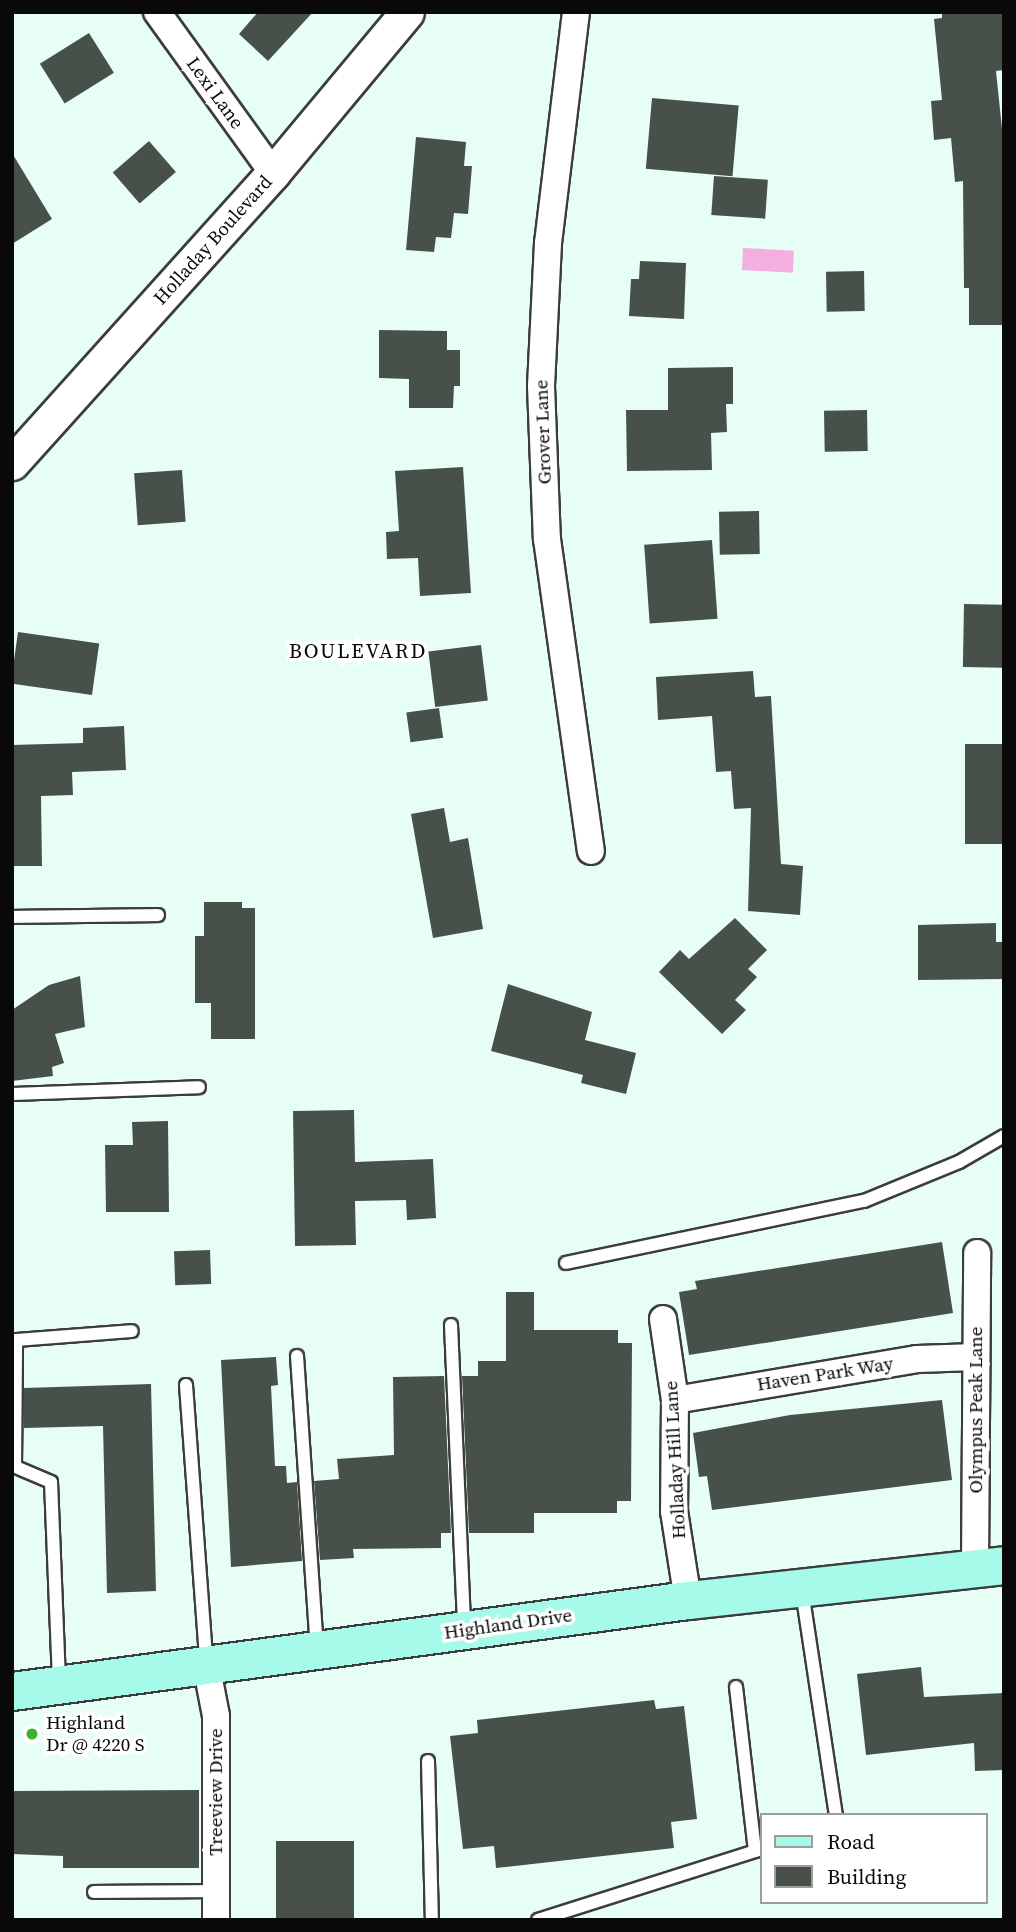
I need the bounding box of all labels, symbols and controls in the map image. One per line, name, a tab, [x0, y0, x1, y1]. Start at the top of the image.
street label: Lexi Lane	[181, 53, 249, 133]
street label: Holladay Boulevard	[149, 171, 277, 309]
street label: Grover Lane	[530, 379, 556, 485]
district label: BOULEVARD	[290, 638, 426, 664]
street label: Olympus Peak Lane	[965, 1326, 987, 1494]
street label: Haven Park Way	[755, 1352, 895, 1396]
street label: Holladay Hill Lane	[659, 1380, 691, 1540]
street label: Highland Drive	[442, 1604, 574, 1644]
place label: Highland Dr @ 4220 S	[46, 1712, 144, 1756]
marker: Highland Dr @ 4220 S	[24, 1726, 40, 1742]
street label: Treeview Drive	[205, 1728, 227, 1856]
legend	[760, 1813, 988, 1904]
text: Road	[827, 1827, 875, 1856]
text: Building	[827, 1862, 906, 1891]

